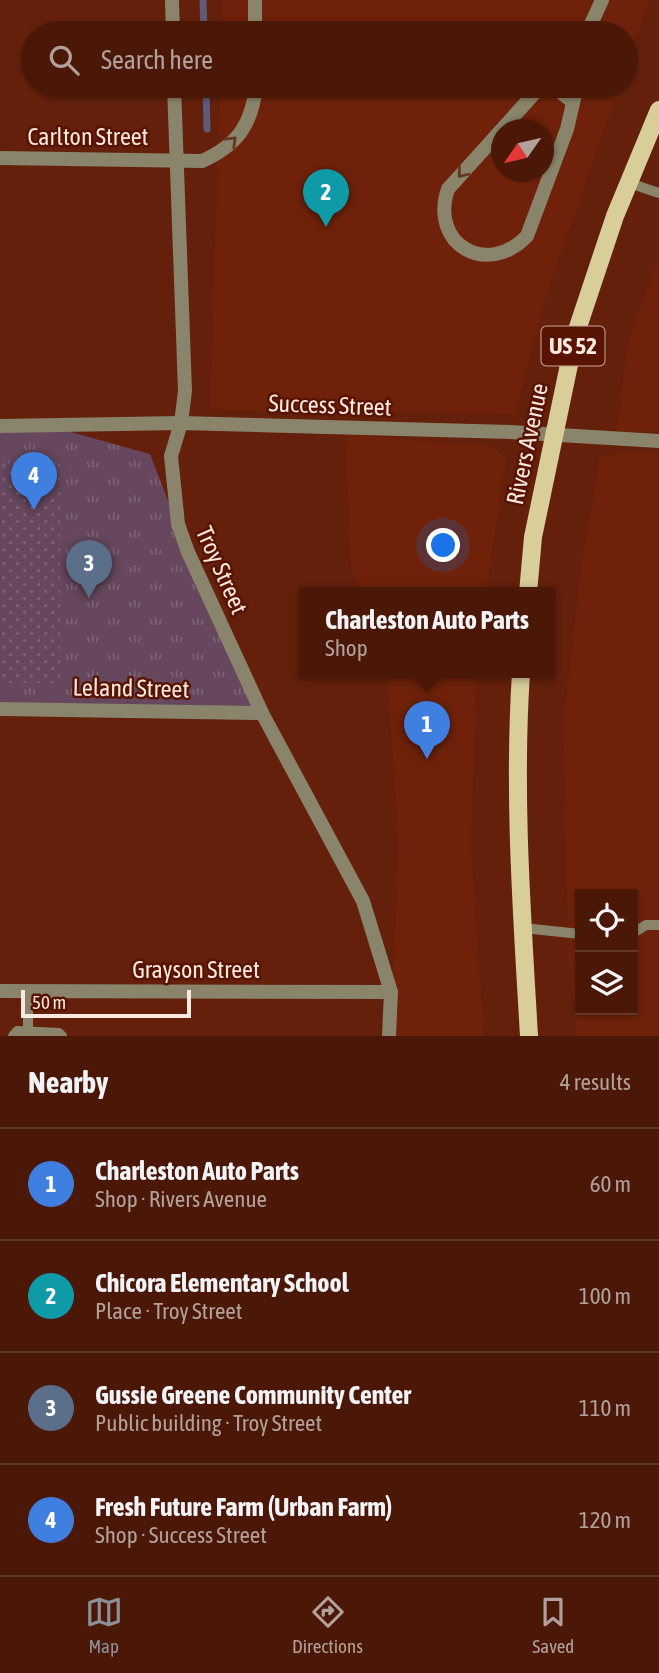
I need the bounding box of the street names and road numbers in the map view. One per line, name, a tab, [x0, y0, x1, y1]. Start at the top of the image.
street label: Carlton Street	[28, 123, 149, 150]
road number: US 52	[542, 326, 604, 366]
street label: Rivers Avenue	[501, 381, 553, 507]
street label: Success Street	[268, 389, 392, 421]
street label: Troy Street	[191, 522, 253, 618]
street label: Leland Street	[72, 673, 190, 703]
street label: Grayson Street	[132, 956, 260, 983]

